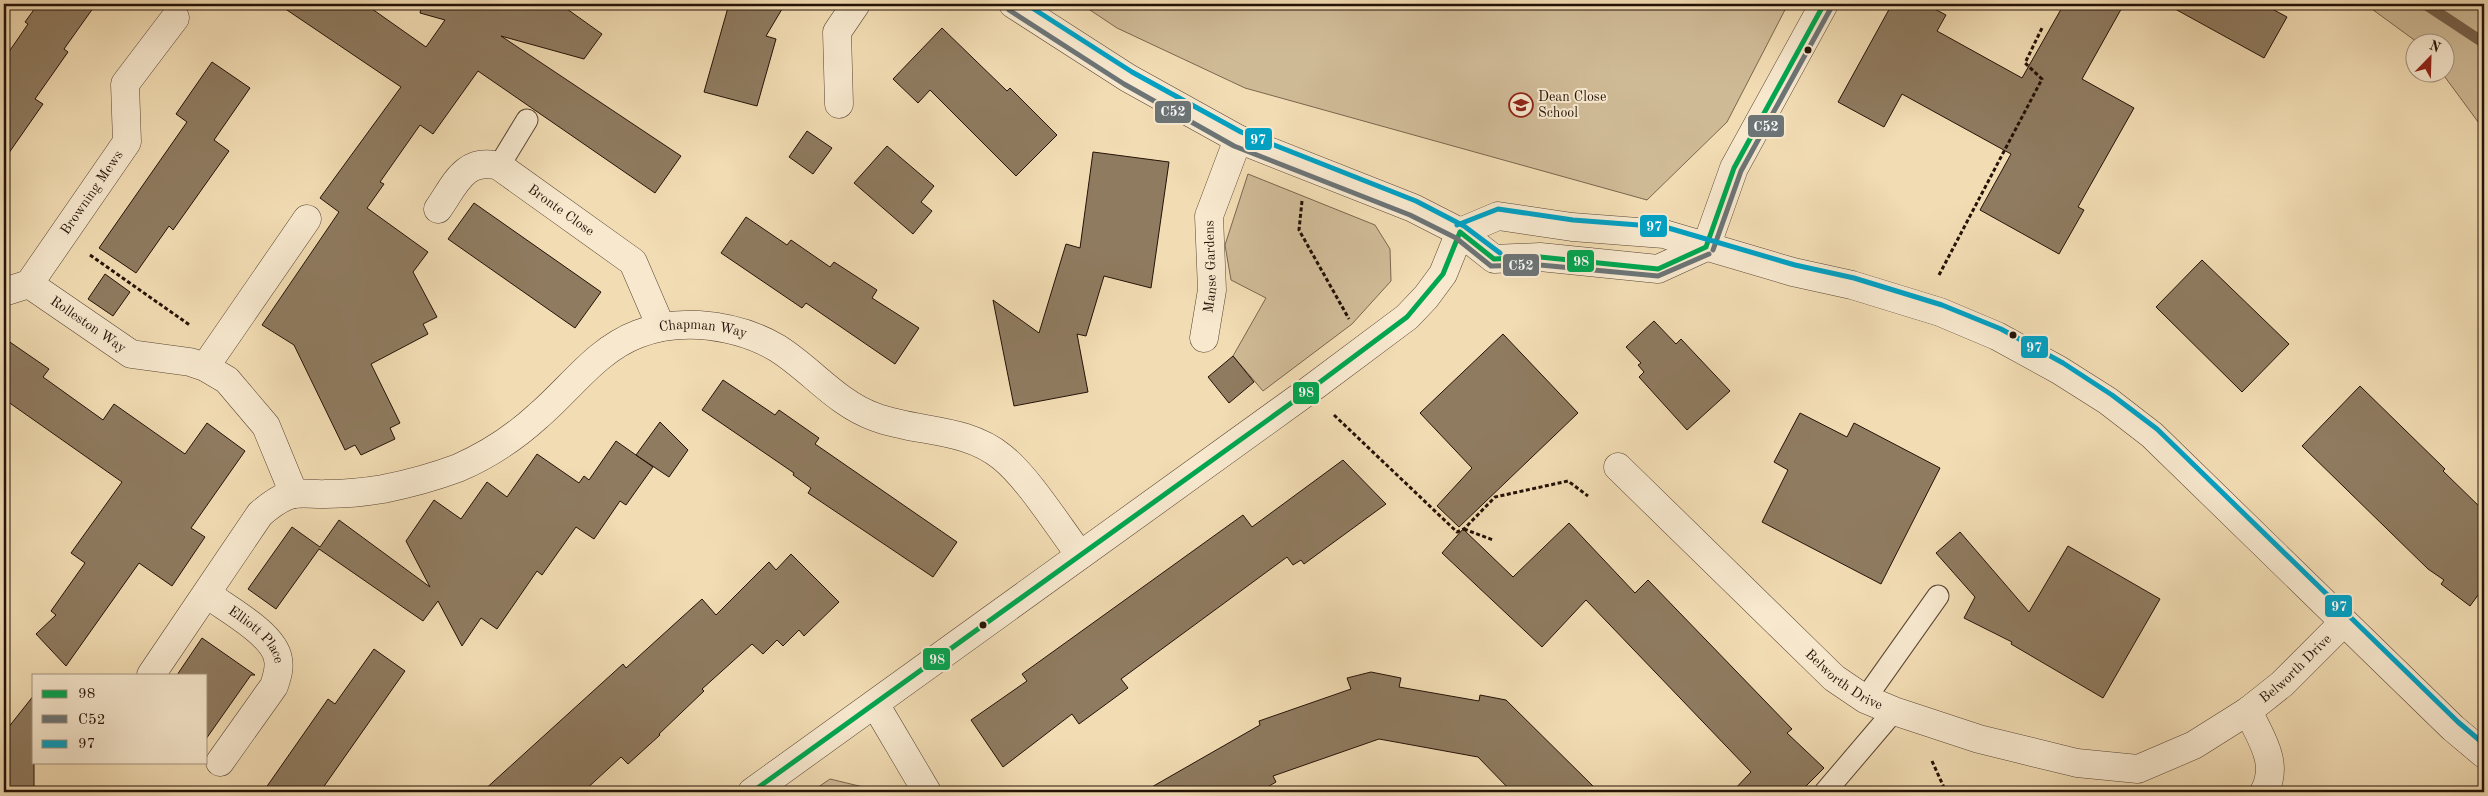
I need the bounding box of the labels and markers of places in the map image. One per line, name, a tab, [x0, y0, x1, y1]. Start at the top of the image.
unlabelled marker	[1803, 45, 1813, 55]
place label: Dean Close School	[1538, 90, 1606, 120]
school or university icon: Dean Close School	[1508, 92, 1534, 118]
unlabelled marker	[2008, 330, 2018, 340]
unlabelled marker	[978, 620, 988, 630]

